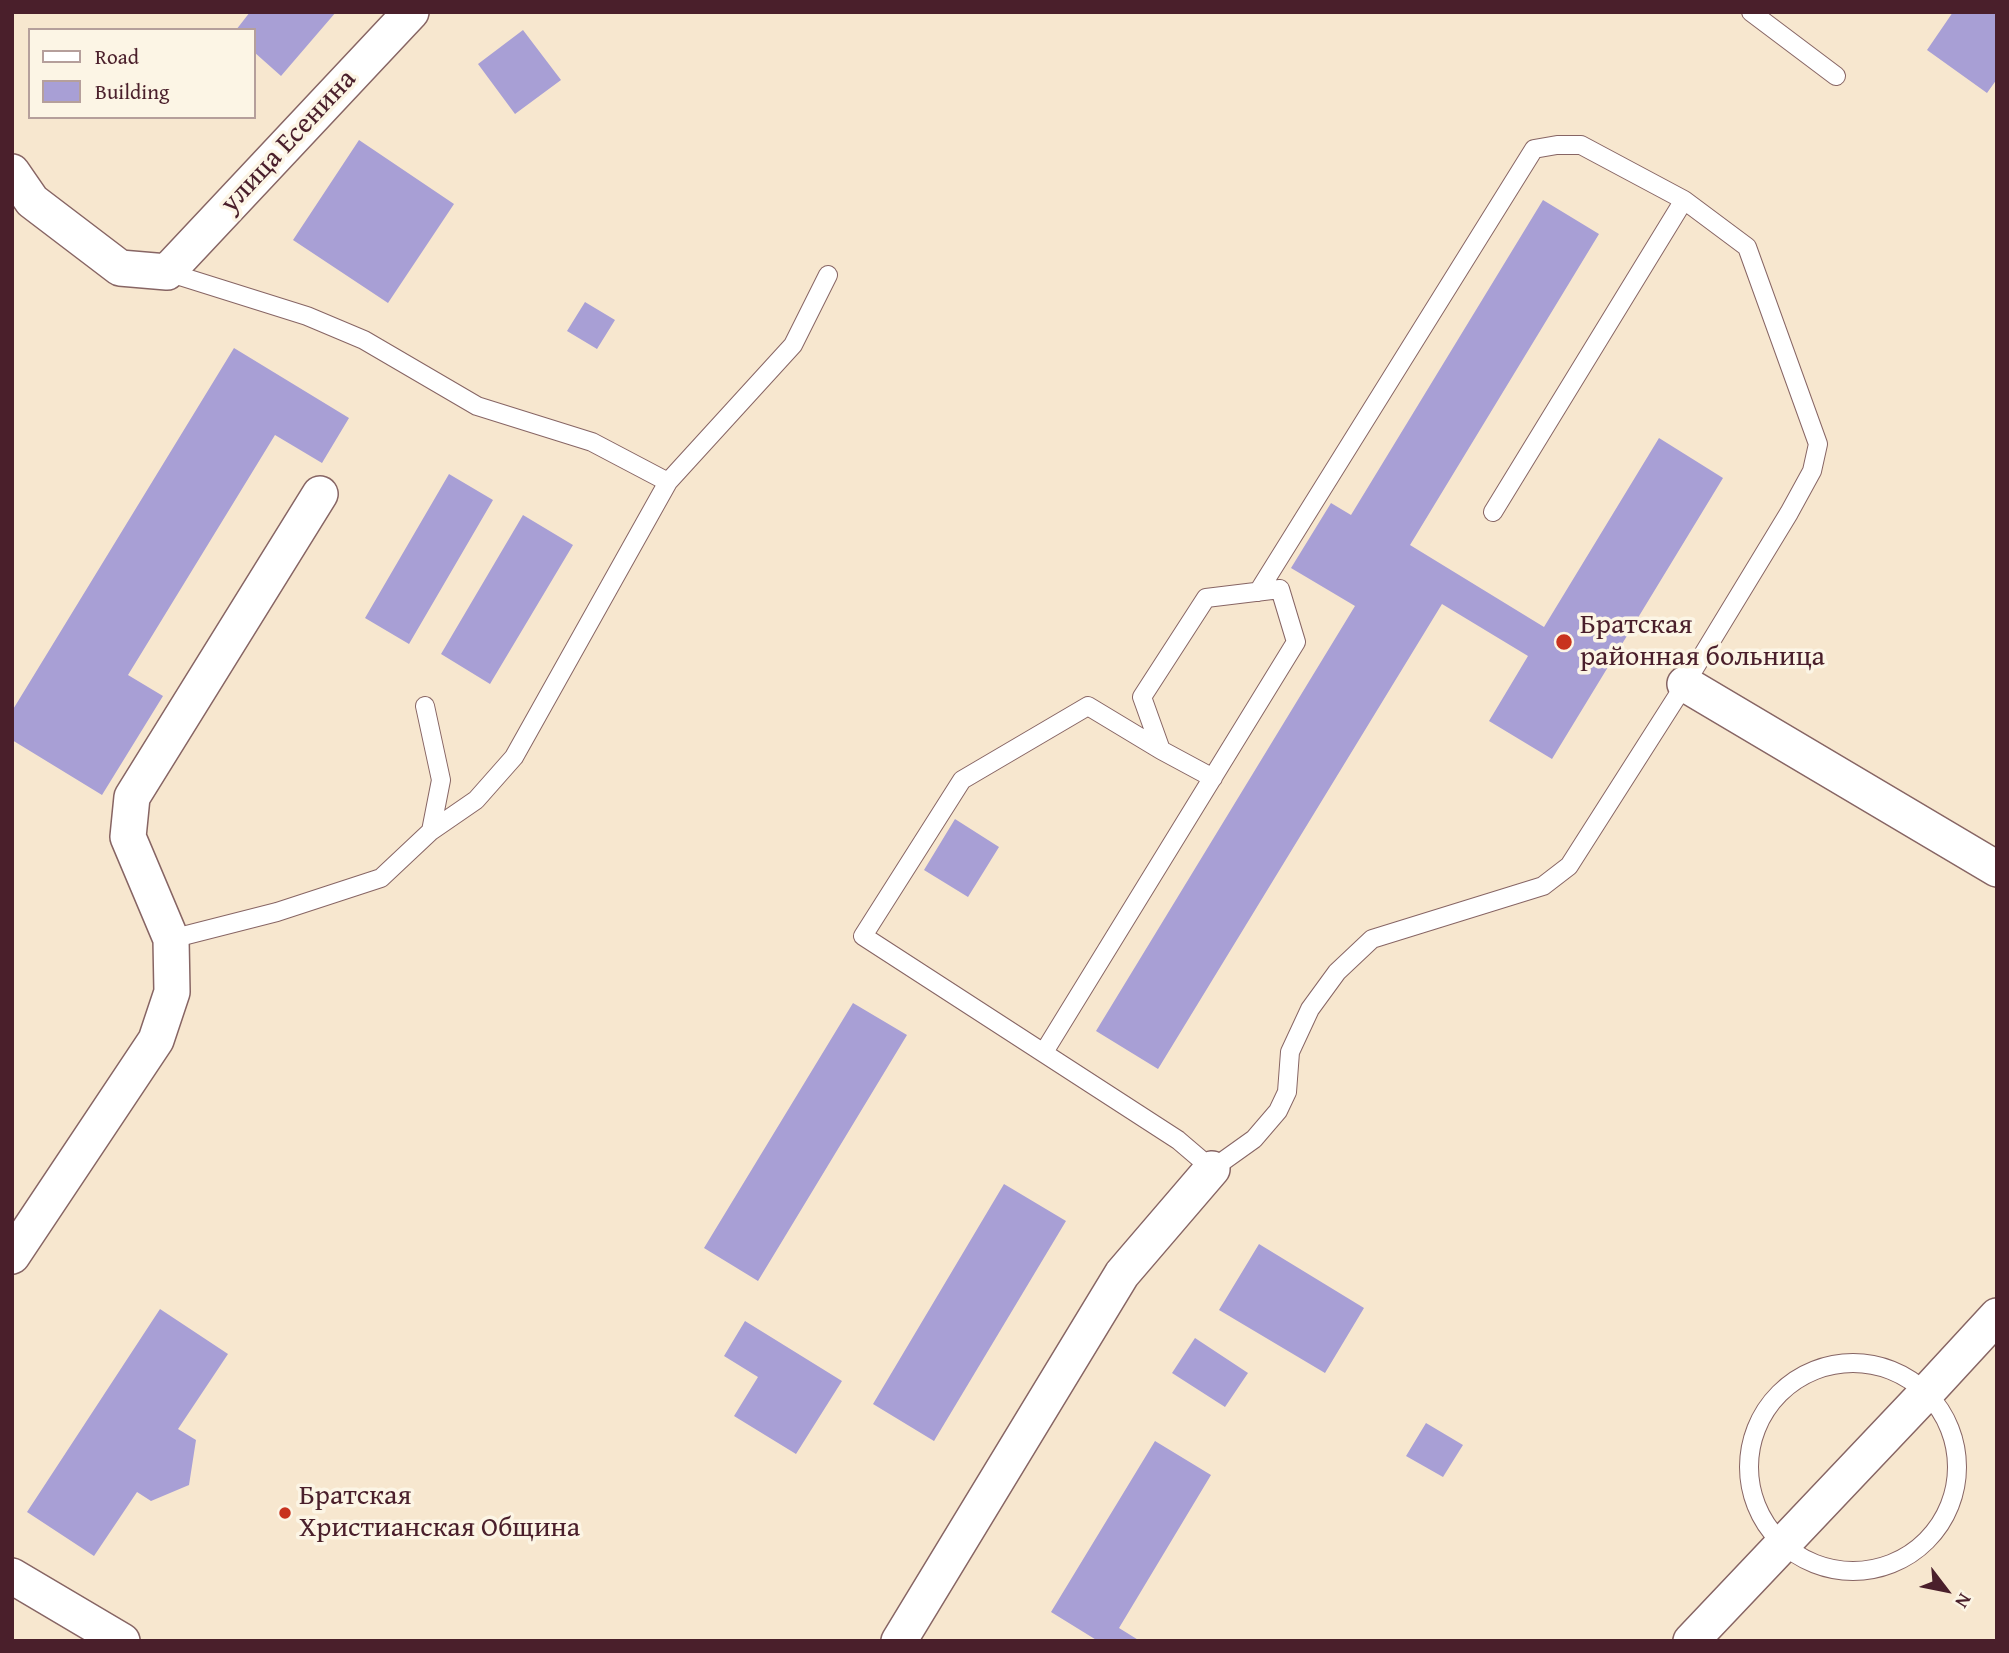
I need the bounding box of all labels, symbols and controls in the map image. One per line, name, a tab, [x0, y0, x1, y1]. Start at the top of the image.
legend	[28, 28, 256, 119]
text: Road	[95, 41, 139, 72]
street label: улица Есенина	[214, 63, 364, 221]
text: Building	[95, 76, 169, 107]
place label: Братская районная больница	[1580, 609, 1825, 675]
marker: Братская районная больница	[1554, 632, 1574, 652]
place label: Братская Христианская Община	[299, 1480, 580, 1546]
marker: Братская Христианская Община	[277, 1505, 293, 1521]
north arrow	[1911, 1555, 1981, 1625]
text: N	[1949, 1588, 1979, 1614]

